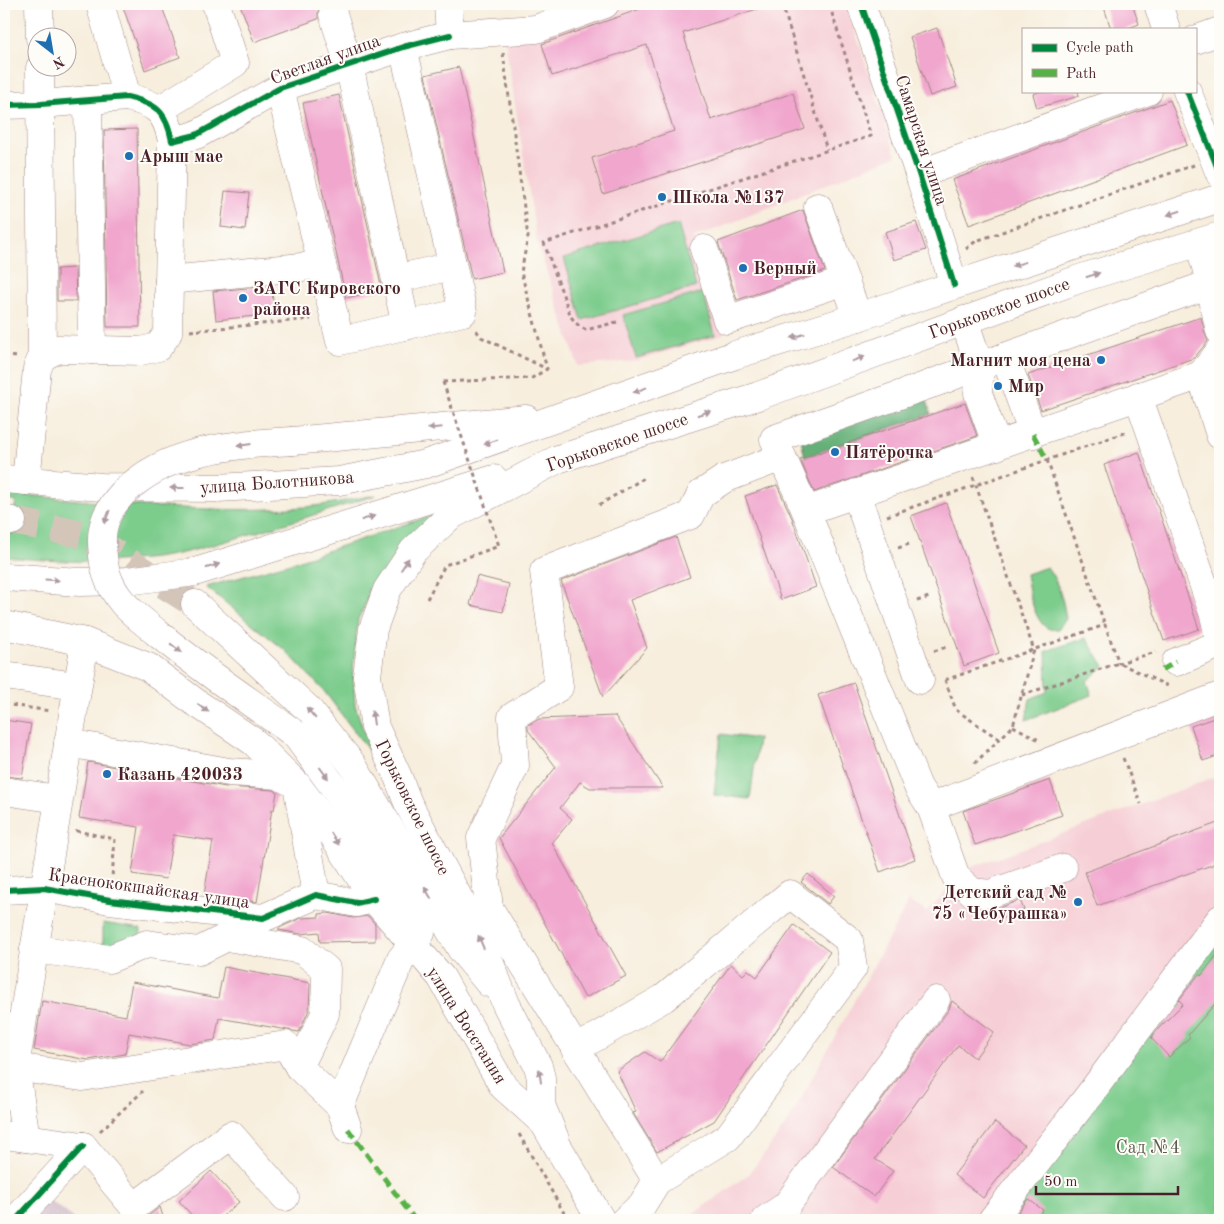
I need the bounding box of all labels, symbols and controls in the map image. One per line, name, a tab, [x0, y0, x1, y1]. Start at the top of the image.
north arrow	[28, 28, 78, 78]
legend	[1022, 28, 1196, 92]
street label: Светлая улица	[268, 32, 383, 88]
text: Cycle path	[1066, 41, 1134, 56]
text: N	[50, 54, 66, 71]
text: Path	[1066, 67, 1096, 82]
street label: Самарская улица	[892, 73, 951, 208]
place label: Арыш мае	[139, 148, 223, 166]
marker: Арыш мае	[123, 150, 135, 162]
place label: Школа №137	[672, 189, 785, 207]
marker: Школа №137	[656, 191, 668, 203]
one-way arrow	[1166, 210, 1181, 218]
place label: Верный	[753, 260, 817, 278]
one-way arrow	[1012, 261, 1027, 268]
marker: Верный	[737, 262, 749, 274]
one-way arrow	[1086, 271, 1101, 278]
street label: Горьковское шоссе	[927, 275, 1072, 343]
place label: ЗАГС Кировского района	[253, 280, 401, 319]
marker: ЗАГС Кировского района	[237, 292, 249, 304]
one-way arrow	[791, 332, 806, 340]
place label: Магнит моя цена	[950, 352, 1091, 370]
marker: Магнит моя цена	[1095, 354, 1107, 366]
one-way arrow	[851, 355, 866, 363]
place label: Мир	[1008, 378, 1044, 396]
marker: Мир	[992, 380, 1004, 392]
one-way arrow	[632, 386, 647, 394]
one-way arrow	[697, 408, 712, 416]
street label: Горьковское шоссе	[544, 410, 690, 476]
one-way arrow	[426, 424, 442, 432]
one-way arrow	[483, 438, 498, 446]
one-way arrow	[236, 441, 252, 449]
place label: Пятёрочка	[845, 444, 933, 462]
marker: Пятёрочка	[829, 446, 841, 458]
street label: улица Болотникова	[199, 469, 355, 497]
one-way arrow	[168, 484, 184, 492]
one-way arrow	[103, 509, 110, 524]
one-way arrow	[361, 513, 376, 521]
one-way arrow	[400, 557, 410, 570]
one-way arrow	[206, 561, 221, 569]
one-way arrow	[45, 576, 61, 584]
one-way arrow	[169, 643, 183, 653]
one-way arrow	[196, 703, 210, 713]
one-way arrow	[305, 707, 317, 719]
one-way arrow	[369, 709, 377, 725]
street label: Горьковское шоссе	[371, 737, 453, 878]
place label: Казань 420033	[117, 766, 243, 784]
one-way arrow	[319, 766, 329, 780]
marker: Казань 420033	[101, 768, 113, 780]
one-way arrow	[330, 832, 340, 846]
street label: Краснококшайская улица	[47, 866, 251, 912]
place label: Детский сад № 75 «Чебурашка»	[932, 884, 1068, 923]
one-way arrow	[423, 886, 432, 899]
marker: Детский сад № 75 «Чебурашка»	[1072, 896, 1084, 908]
one-way arrow	[477, 935, 485, 949]
street label: улица Восстания	[423, 964, 509, 1087]
one-way arrow	[535, 1068, 543, 1084]
park label: Сад №4	[1116, 1139, 1180, 1157]
scale bar	[1036, 1164, 1179, 1196]
text: 50 m	[1044, 1175, 1078, 1190]

